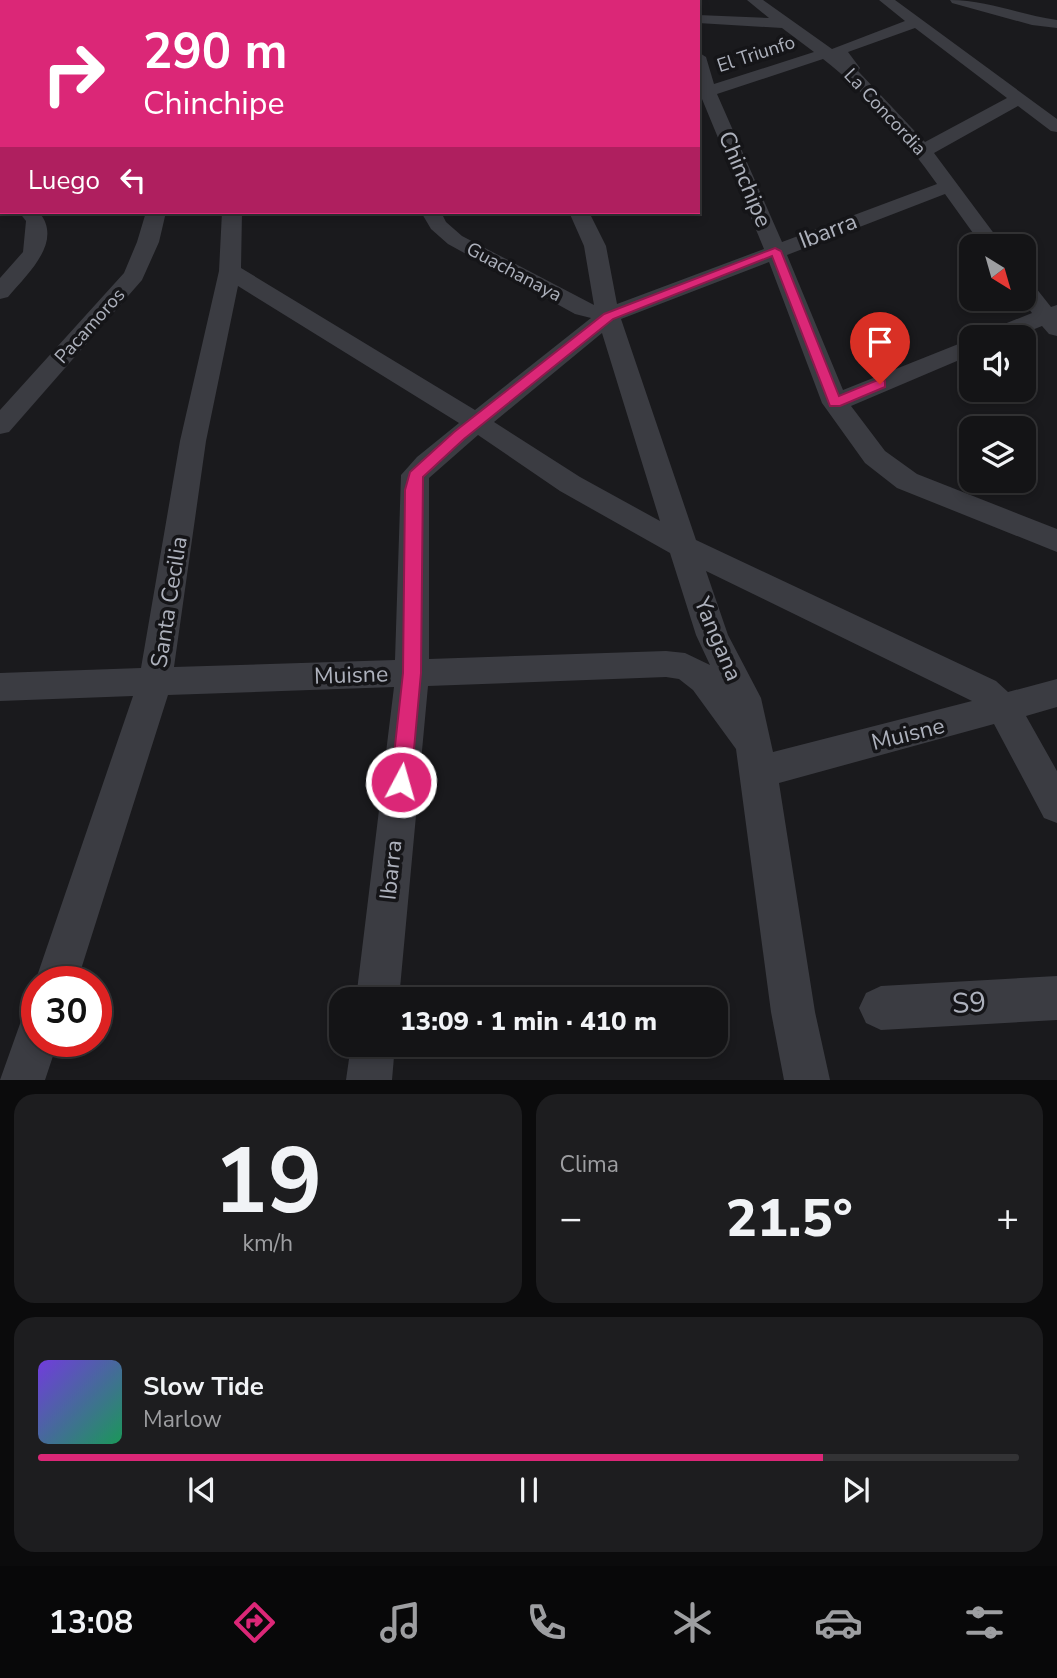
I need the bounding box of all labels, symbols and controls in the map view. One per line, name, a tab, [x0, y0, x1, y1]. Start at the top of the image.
text: 290 m	[143, 18, 287, 85]
icon: right	[28, 28, 119, 119]
street label: El Triunfo	[714, 29, 798, 79]
street label: La Concordia	[838, 63, 932, 161]
text: Chinchipe	[143, 82, 284, 125]
street label: Chinchipe	[711, 126, 779, 232]
icon: left	[114, 161, 152, 199]
text: Luego	[28, 163, 100, 198]
street label: Ibarra	[794, 206, 862, 256]
north arrow	[959, 234, 1036, 312]
map controls	[959, 234, 1036, 493]
street label: Guachanaya	[462, 236, 566, 308]
street label: Pacamoros	[49, 283, 131, 369]
pin	[850, 312, 910, 384]
icon: arrive	[861, 323, 899, 361]
button: sound	[959, 325, 1036, 402]
button: layers	[959, 416, 1036, 493]
street label: Santa Cecilia	[143, 534, 195, 670]
street label: Yangana	[686, 591, 749, 686]
street label: Muisne	[313, 658, 389, 692]
street label: Muisne	[868, 710, 948, 758]
position arrow	[364, 745, 438, 819]
street label: Ibarra	[372, 839, 410, 901]
speed limit sign: 30	[21, 966, 112, 1057]
street label: S9	[951, 983, 987, 1023]
text: 13:09 · 1 min · 410 m	[400, 1004, 657, 1039]
text: 19	[213, 1120, 322, 1244]
text: Clima	[560, 1149, 619, 1180]
text: 21.5°	[726, 1183, 853, 1254]
text: −	[560, 1193, 582, 1244]
text: +	[996, 1193, 1019, 1244]
text: km/h	[242, 1228, 293, 1259]
text: Slow Tide	[143, 1369, 264, 1404]
text: Marlow	[143, 1404, 222, 1435]
icon: previous	[183, 1471, 221, 1509]
icon: pause	[510, 1471, 548, 1509]
icon: next	[837, 1471, 875, 1509]
icon: directions	[230, 1598, 279, 1647]
icon: music	[376, 1598, 425, 1647]
icon: phone	[522, 1598, 571, 1647]
icon: climate	[668, 1598, 717, 1647]
icon: car	[814, 1598, 863, 1647]
icon: filters	[960, 1598, 1009, 1647]
text: 13:08	[48, 1601, 133, 1644]

